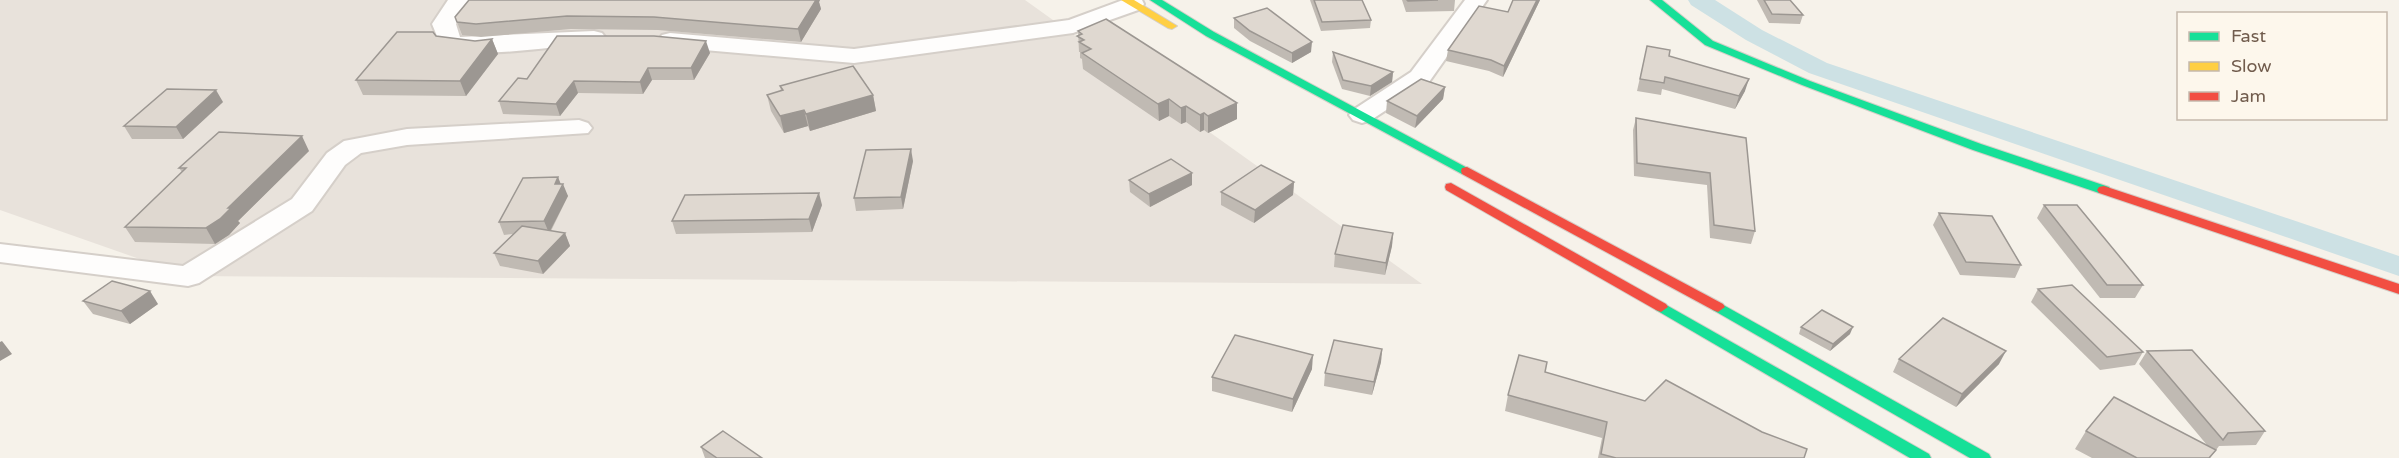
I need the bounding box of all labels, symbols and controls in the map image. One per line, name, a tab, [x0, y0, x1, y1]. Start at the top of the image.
legend	[2177, 12, 2387, 120]
text: Fast	[2231, 25, 2266, 47]
text: Slow	[2231, 55, 2272, 77]
text: Jam	[2231, 85, 2266, 107]

